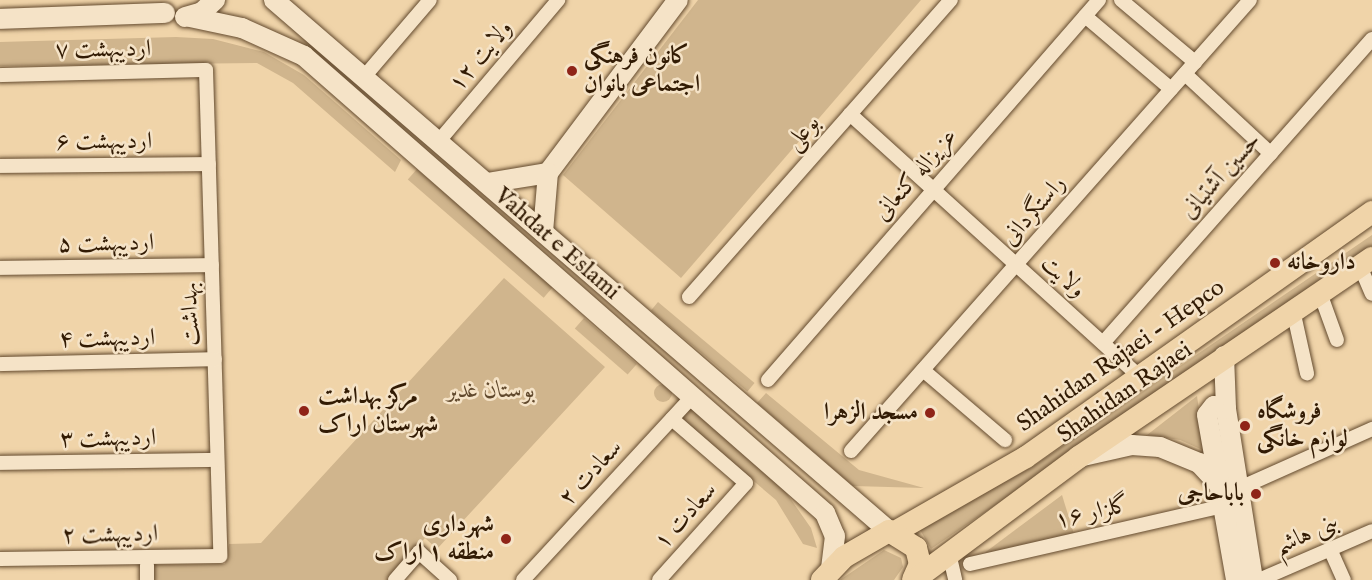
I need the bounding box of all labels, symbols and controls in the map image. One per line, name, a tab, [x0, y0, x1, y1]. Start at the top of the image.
street label: ولایت ۱۲	[443, 15, 519, 97]
street label: اردیبهشت ۷	[55, 35, 151, 65]
place label: کانون فرهنگی اجتماعی بانوان	[584, 43, 700, 99]
marker: کانون فرهنگی اجتماعی بانوان	[565, 64, 579, 78]
street label: بوعلی	[780, 109, 826, 157]
street label: عزیزاله کنعانی	[868, 123, 964, 227]
street label: حسین آشتیانی	[1175, 127, 1267, 225]
street label: اردیبهشت ۶	[56, 128, 152, 156]
street label: راستگردانی	[996, 170, 1072, 252]
street label: Vahdat e Eslami	[488, 182, 626, 306]
street label: اردیبهشت ۵	[58, 229, 154, 259]
street label: ولایت	[1035, 249, 1091, 305]
place label: داروخانه	[1287, 249, 1356, 277]
marker: داروخانه	[1268, 256, 1282, 270]
street label: Shahidan Rajaei - Hepco	[1012, 273, 1230, 439]
street label: بهداشت	[175, 281, 207, 347]
street label: اردیبهشت ۴	[59, 324, 155, 354]
street label: Shahidan Rajaei	[1052, 336, 1198, 450]
park label: بوستان غدیر	[447, 377, 535, 405]
place label: مرکز بهداشت شهرستان اراک	[318, 383, 438, 439]
place label: فروشگاه لوازم خانگی	[1257, 398, 1348, 454]
place label: مسجد الزهرا	[824, 399, 918, 427]
marker: مرکز بهداشت شهرستان اراک	[295, 402, 313, 420]
marker: مسجد الزهرا	[923, 406, 937, 420]
marker: فروشگاه لوازم خانگی	[1238, 419, 1252, 433]
street label: اردیبهشت ۳	[60, 424, 156, 454]
street label: سعادت ۲	[553, 434, 629, 512]
street label: سعادت ۱	[648, 477, 724, 555]
place label: باباحاجی	[1178, 480, 1244, 508]
marker: باباحاجی	[1249, 487, 1263, 501]
street label: گلزار ۱۶	[1052, 491, 1132, 535]
street label: بنی هاشم	[1270, 508, 1344, 562]
place label: شهرداری منطقه ۱ اراک	[374, 511, 494, 567]
street label: اردیبهشت ۲	[62, 520, 158, 550]
marker: شهرداری منطقه ۱ اراک	[499, 532, 513, 546]

